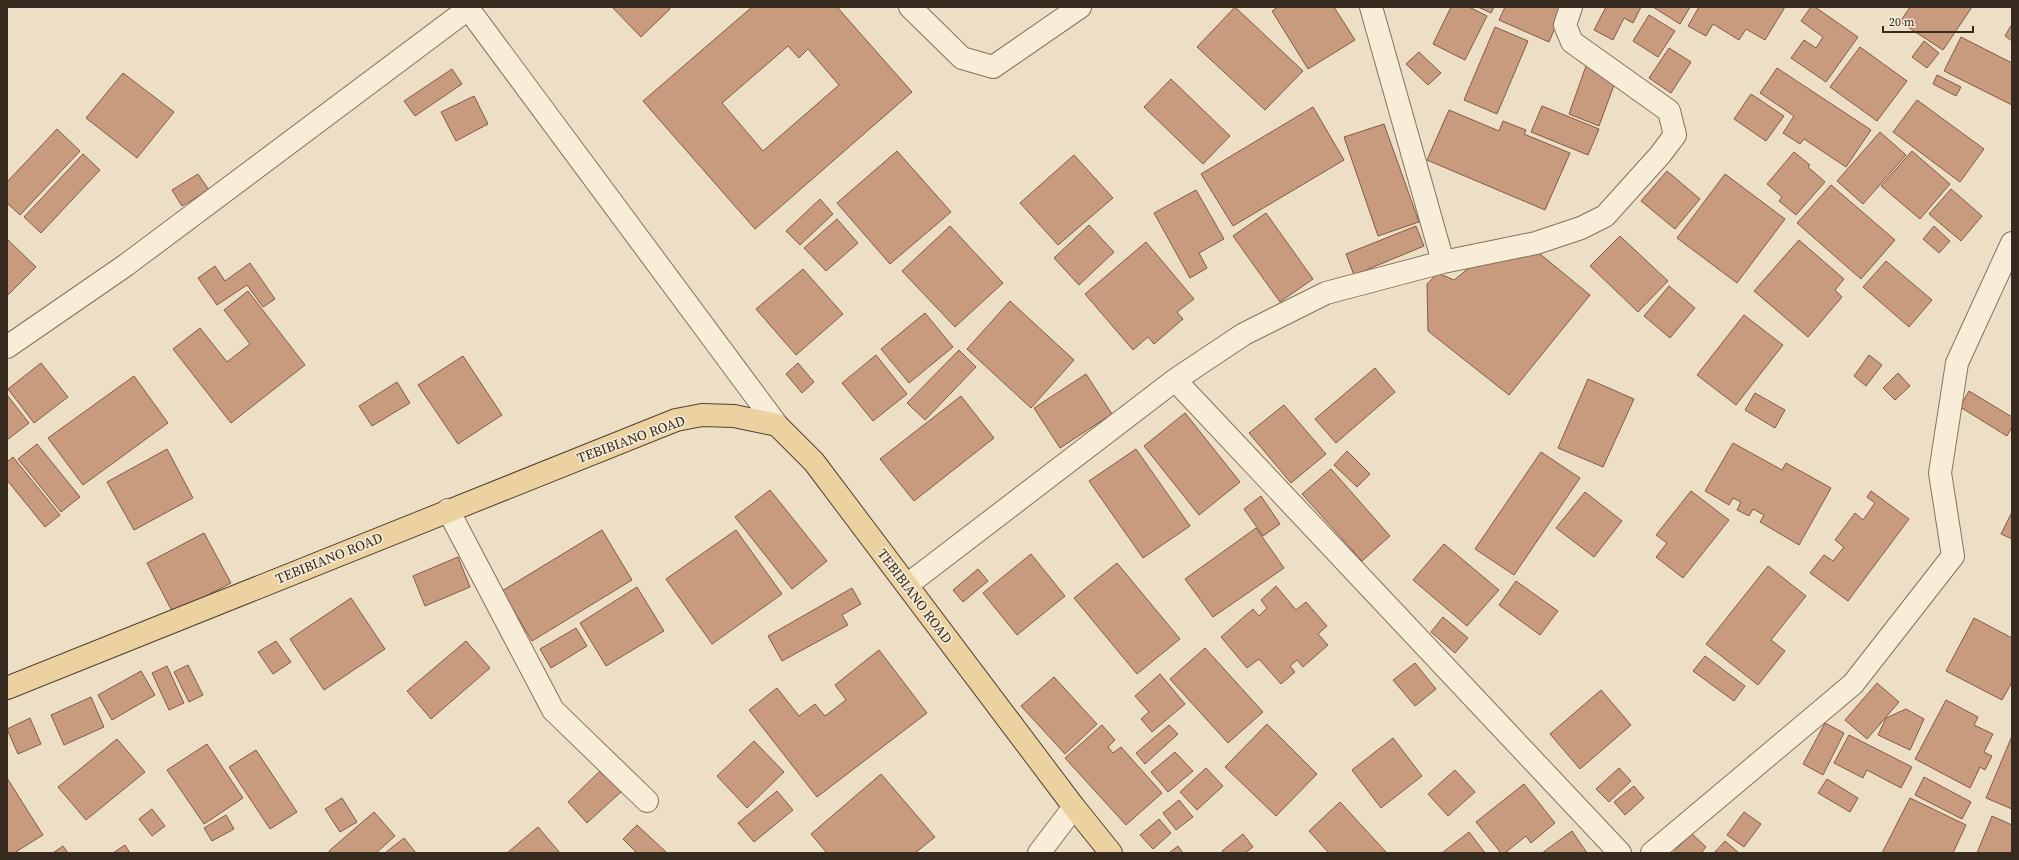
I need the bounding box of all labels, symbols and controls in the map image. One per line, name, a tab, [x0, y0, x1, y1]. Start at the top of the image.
scale bar	[1883, 8, 1973, 34]
text: 20 m	[1889, 14, 1915, 30]
street label: TEBIBIANO ROAD	[574, 410, 688, 468]
street label: TEBIBIANO ROAD	[272, 527, 386, 589]
street label: TEBIBIANO ROAD	[873, 545, 957, 648]

